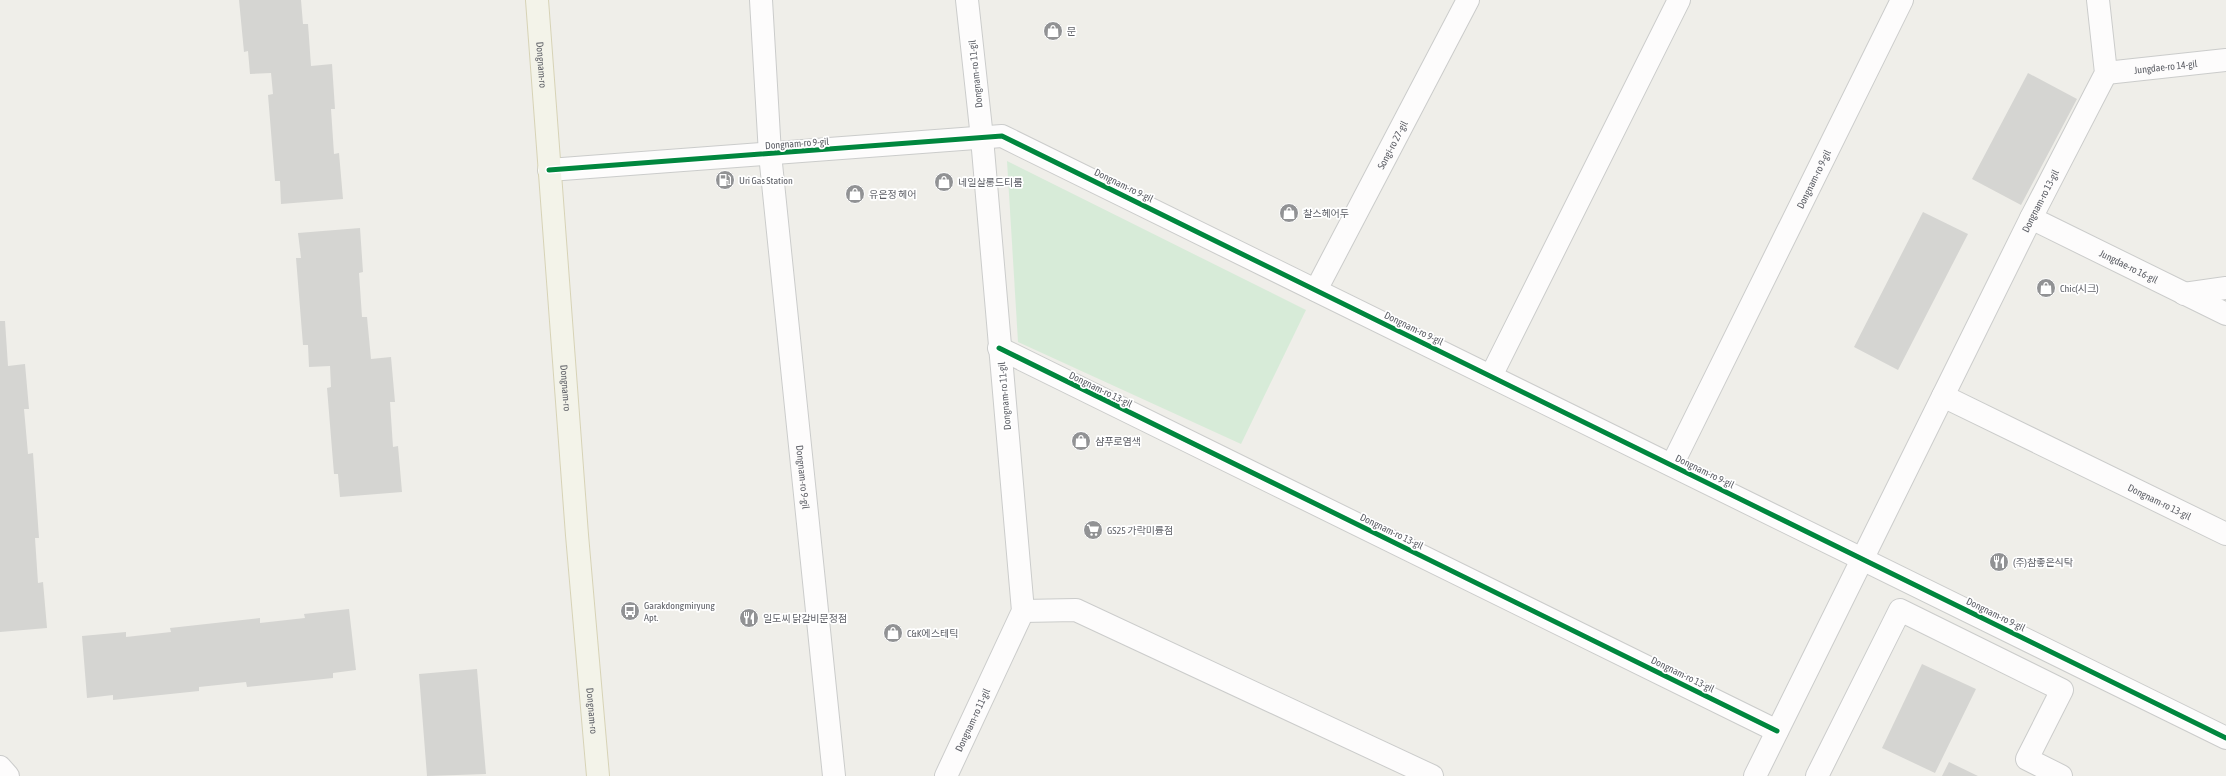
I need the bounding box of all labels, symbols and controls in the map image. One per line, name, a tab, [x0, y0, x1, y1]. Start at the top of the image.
shop icon: 문	[1042, 20, 1064, 42]
place label: 문	[1067, 26, 1076, 37]
street label: Dongnam-ro 11-gil	[966, 39, 985, 108]
street label: Dongnam-ro	[534, 41, 549, 89]
street label: Jungdae-ro 14-gil	[2133, 58, 2198, 76]
street label: Songi-ro 27-gil	[1375, 119, 1410, 171]
street label: Dongnam-ro 9-gil	[765, 136, 830, 151]
street label: Dongnam-ro 9-gil	[1795, 148, 1833, 211]
street label: Dongnam-ro 9-gil	[1093, 166, 1155, 205]
street label: Dongnam-ro 13-gil	[2020, 167, 2061, 234]
fuel station icon: Uri Gas Station	[714, 169, 736, 191]
shop icon: 네일살롱드티룸	[933, 171, 955, 193]
place label: Uri Gas Station	[739, 175, 793, 186]
place label: 네일살롱드티룸	[958, 177, 1022, 188]
shop icon: 유은정 헤어	[844, 183, 866, 205]
place label: 유은정 헤어	[869, 189, 916, 200]
shop icon: 찰스헤어두	[1278, 202, 1300, 224]
place label: 찰스헤어두	[1303, 208, 1349, 219]
street label: Jungdae-ro 16-gil	[2098, 248, 2160, 286]
shop icon: Chic(시크)	[2035, 277, 2057, 299]
place label: Chic(시크)	[2060, 283, 2099, 294]
street label: Dongnam-ro 9-gil	[1383, 309, 1445, 348]
street label: Dongnam-ro 11-gil	[996, 361, 1013, 430]
street label: Dongnam-ro	[558, 364, 573, 412]
street label: Dongnam-ro 13-gil	[1067, 369, 1134, 410]
shop icon: 샴푸로염색	[1070, 430, 1092, 452]
place label: 샴푸로염색	[1095, 436, 1141, 447]
street label: Dongnam-ro 9-gil	[794, 445, 812, 510]
street label: Dongnam-ro 9-gil	[1674, 452, 1736, 491]
street label: Dongnam-ro 13-gil	[2126, 482, 2193, 522]
street label: Dongnam-ro 13-gil	[1358, 511, 1425, 552]
supermarket icon: GS25 가락미륭점	[1082, 519, 1104, 541]
place label: GS25 가락미륭점	[1107, 525, 1173, 536]
restaurant icon: (주)참좋은식탁	[1988, 551, 2010, 573]
place label: (주)참좋은식탁	[2013, 557, 2074, 568]
street label: Dongnam-ro 9-gil	[1965, 595, 2027, 634]
bus stop icon: Garakdongmiryung Apt.	[619, 600, 641, 622]
place label: Garakdongmiryung Apt.	[644, 600, 715, 623]
restaurant icon: 일도씨 닭갈비문정점	[738, 607, 760, 629]
place label: 일도씨 닭갈비문정점	[763, 613, 847, 624]
shop icon: C&K에스테틱	[882, 622, 904, 644]
place label: C&K에스테틱	[907, 628, 958, 639]
street label: Dongnam-ro 13-gil	[1649, 654, 1716, 695]
street label: Dongnam-ro 11-gil	[953, 686, 992, 753]
street label: Dongnam-ro	[584, 687, 599, 735]

